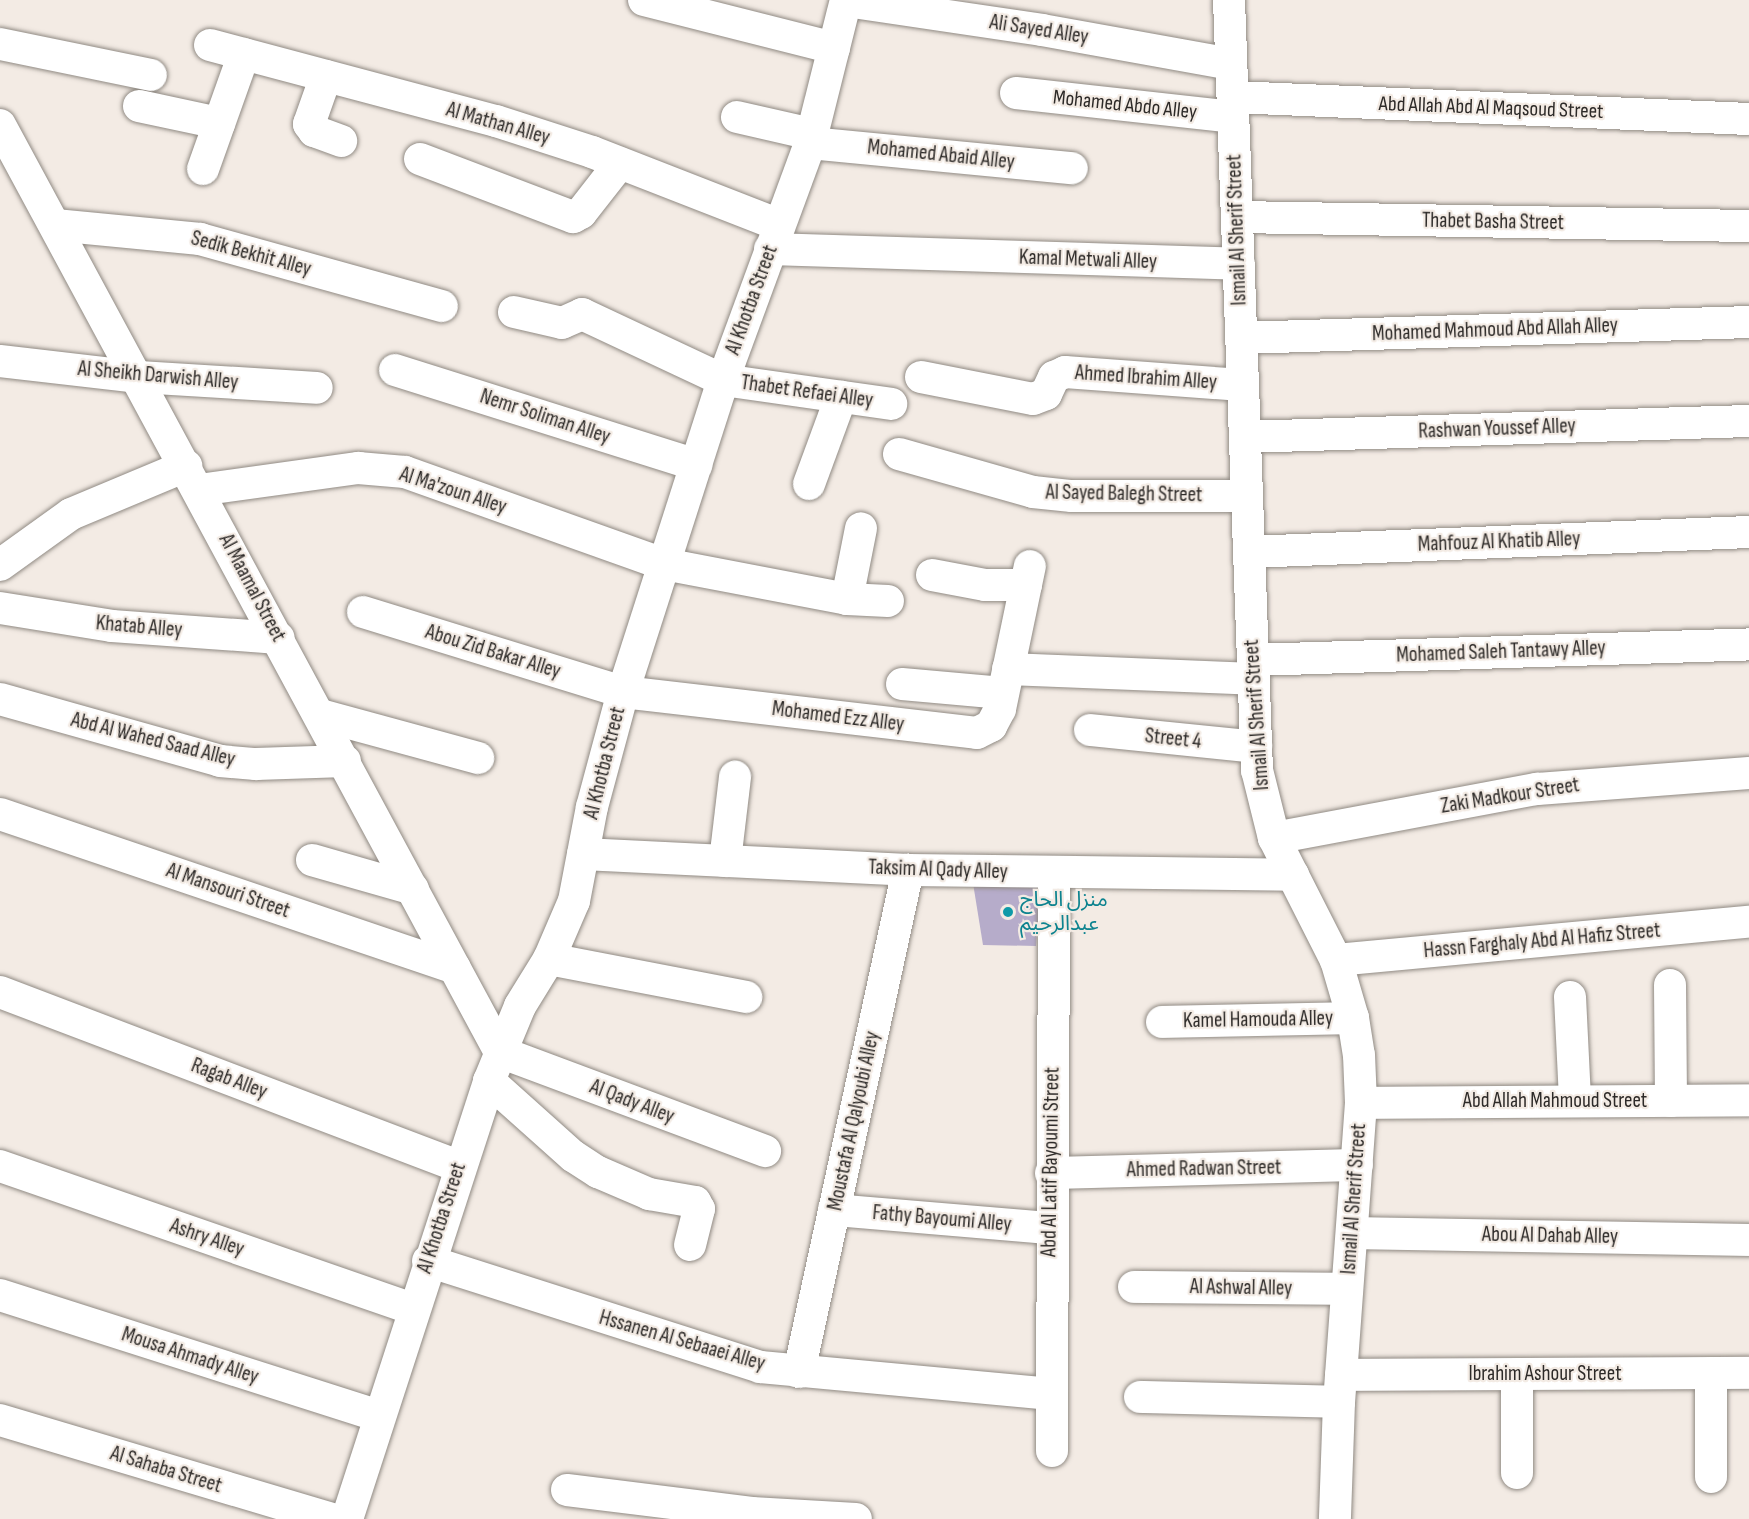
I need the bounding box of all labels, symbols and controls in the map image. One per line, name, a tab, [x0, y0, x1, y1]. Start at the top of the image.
street label: Ali Sayed Alley	[988, 10, 1090, 50]
street label: Mohamed Abdo Alley	[1052, 85, 1198, 125]
street label: Abd Allah Abd Al Maqsoud Street	[1378, 91, 1604, 125]
street label: Al Mathan Alley	[443, 97, 553, 151]
street label: Mohamed Abaid Alley	[866, 135, 1016, 175]
street label: Ismail Al Sherif Street	[1222, 154, 1252, 306]
street label: Thabet Basha Street	[1422, 208, 1564, 236]
street label: Sedik Bekhit Alley	[188, 226, 314, 282]
street label: Al Khotba Street	[721, 242, 783, 358]
street label: Kamal Metwali Alley	[1018, 245, 1158, 275]
street label: Mohamed Mahmoud Abd Allah Alley	[1372, 313, 1618, 347]
street label: Al Sheikh Darwish Alley	[77, 356, 239, 396]
street label: Ahmed Ibrahim Alley	[1074, 360, 1218, 396]
street label: Thabet Refaei Alley	[739, 370, 875, 414]
street label: Nemr Soliman Alley	[477, 384, 613, 450]
street label: Rashwan Youssef Alley	[1418, 414, 1576, 444]
street label: Al Ma'zoun Alley	[396, 462, 510, 520]
street label: Al Sayed Balegh Street	[1045, 480, 1203, 508]
street label: Mahfouz Al Khatib Alley	[1417, 527, 1581, 557]
street label: Al Maamal Street	[213, 530, 291, 646]
street label: Khatab Alley	[95, 611, 183, 643]
street label: Abou Zid Bakar Alley	[422, 619, 564, 685]
street label: Mohamed Saleh Tantawy Alley	[1396, 636, 1606, 668]
street label: Ismail Al Sherif Street	[1239, 639, 1275, 791]
street label: Mohamed Ezz Alley	[771, 696, 905, 738]
street label: Al Khotba Street	[579, 704, 631, 822]
street label: Abd Al Wahed Saad Alley	[68, 707, 238, 773]
street label: Street 4	[1144, 724, 1202, 754]
street label: Zaki Madkour Street	[1439, 773, 1581, 819]
street label: Taksim Al Qady Alley	[868, 855, 1008, 885]
street label: Al Mansouri Street	[163, 858, 293, 924]
place label: منزل الحاج عبدالرحيم	[1020, 887, 1108, 937]
marker: منزل الحاج عبدالرحيم	[1001, 905, 1015, 919]
street label: Hassn Farghaly Abd Al Hafiz Street	[1423, 918, 1661, 964]
street label: Kamel Hamouda Alley	[1183, 1006, 1333, 1034]
street label: Moustafa Al Qalyoubi Alley	[823, 1029, 885, 1213]
street label: Ragab Alley	[187, 1053, 271, 1105]
street label: Abd Al Latif Bayoumi Street	[1037, 1067, 1065, 1257]
street label: Al Qady Alley	[586, 1074, 678, 1130]
street label: Abd Allah Mahmoud Street	[1463, 1088, 1647, 1114]
street label: Ismail Al Sherif Street	[1336, 1123, 1372, 1275]
street label: Ahmed Radwan Street	[1126, 1155, 1282, 1183]
street label: Al Khotba Street	[412, 1160, 472, 1276]
street label: Fathy Bayoumi Alley	[871, 1200, 1013, 1238]
street label: Ashry Alley	[167, 1214, 247, 1262]
street label: Abou Al Dahab Alley	[1482, 1222, 1618, 1250]
street label: Al Ashwal Alley	[1190, 1275, 1292, 1301]
street label: Hssanen Al Sebaaei Alley	[596, 1305, 768, 1377]
street label: Mousa Ahmady Alley	[118, 1322, 262, 1390]
street label: Ibrahim Ashour Street	[1468, 1361, 1622, 1387]
street label: Al Sahaba Street	[107, 1441, 225, 1499]

